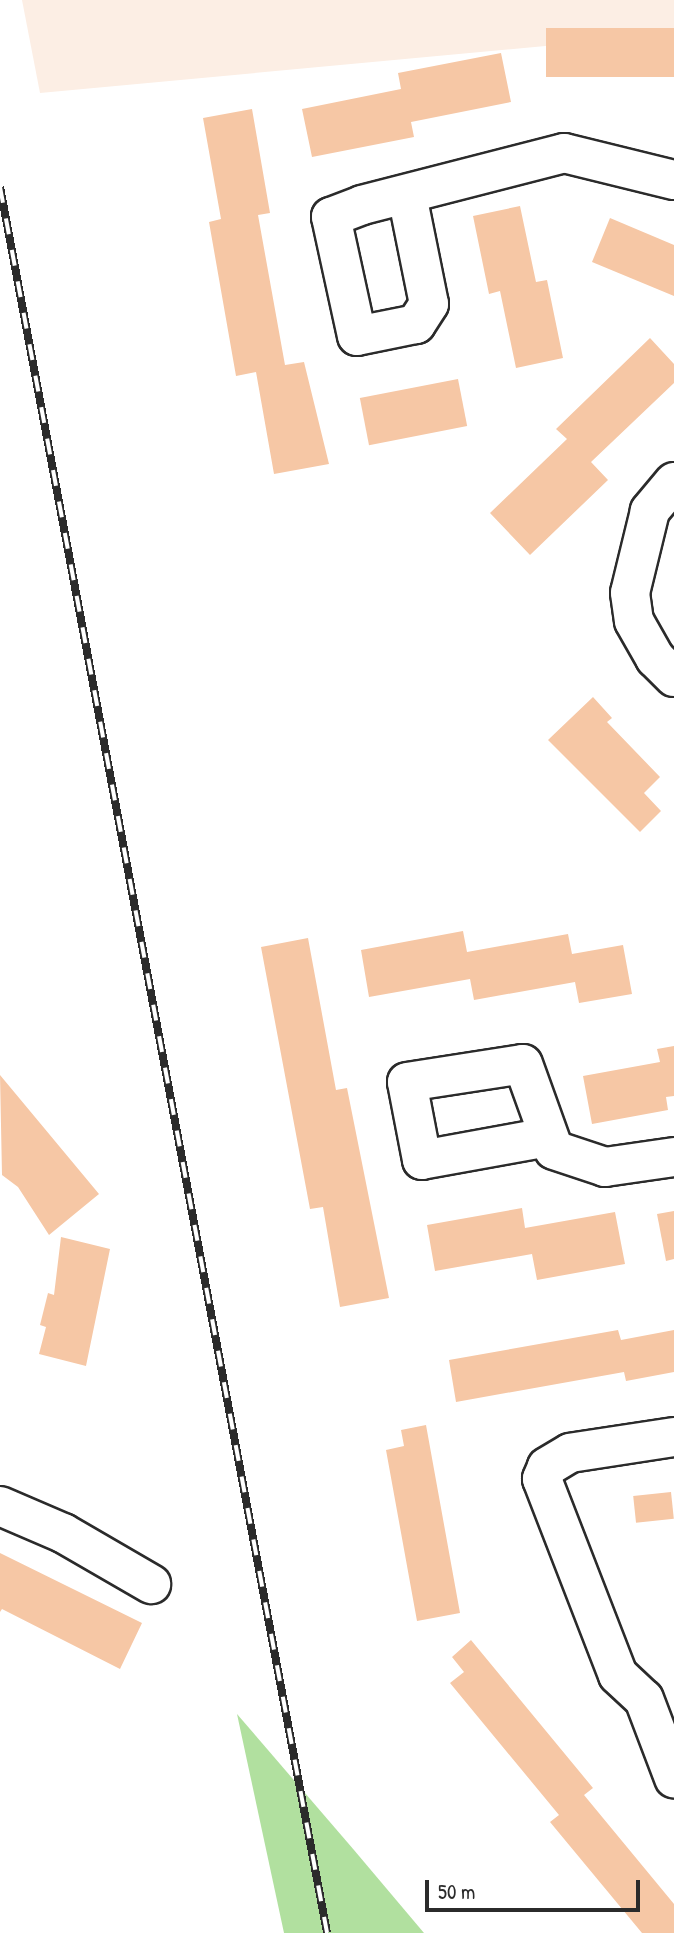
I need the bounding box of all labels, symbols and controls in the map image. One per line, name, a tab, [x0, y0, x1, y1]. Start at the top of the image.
scale bar	[429, 1867, 644, 1911]
text: 50 m	[438, 1877, 475, 1906]

